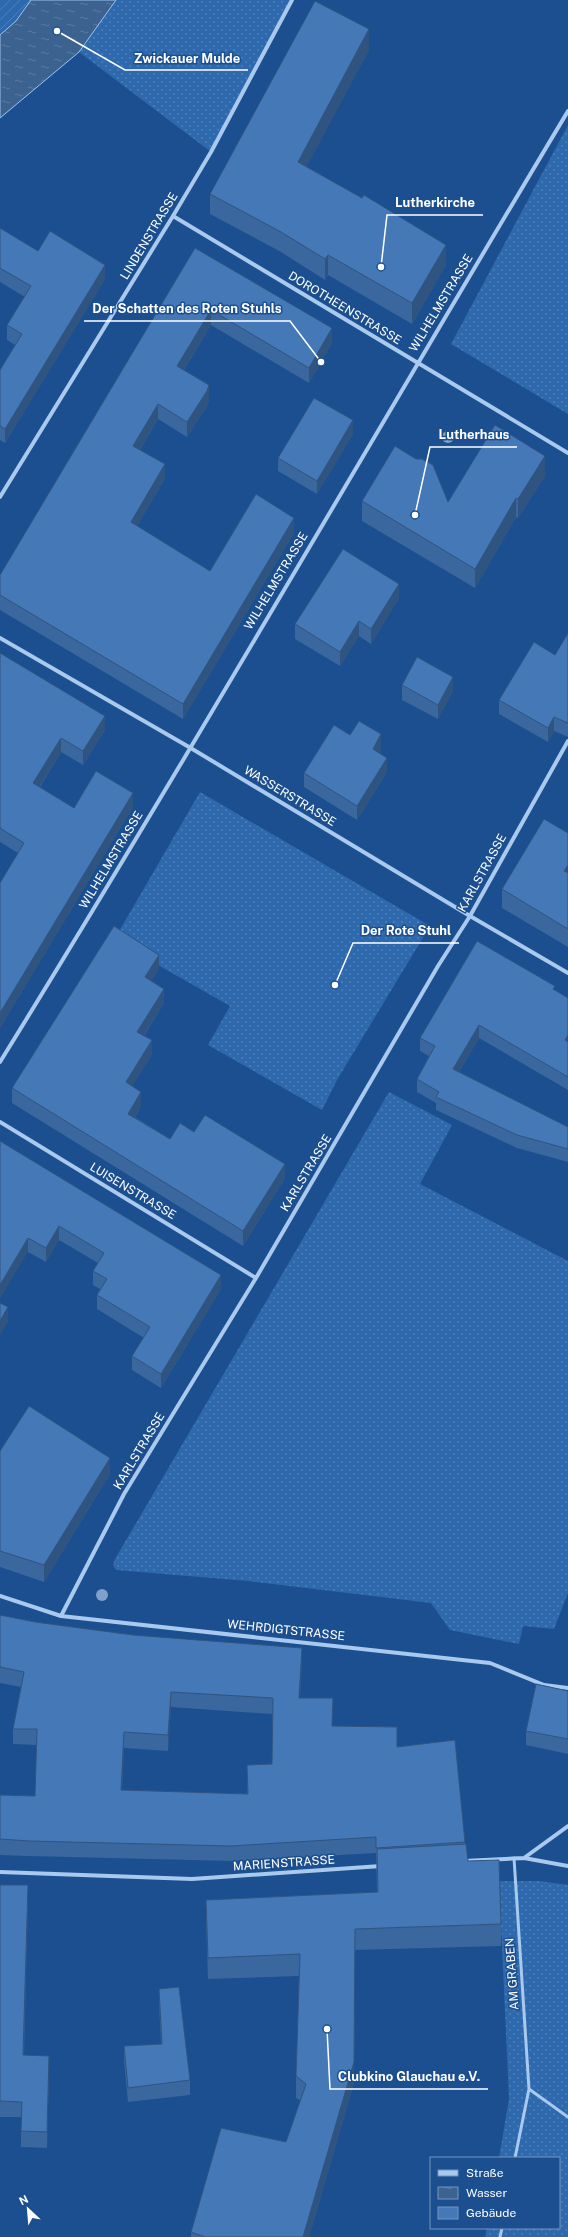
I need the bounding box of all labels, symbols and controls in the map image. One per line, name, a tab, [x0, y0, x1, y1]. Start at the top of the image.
callout: Zwickauer Mulde	[125, 45, 248, 70]
text: Zwickauer Mulde	[134, 51, 240, 66]
street label: LINDENSTRASSE	[117, 190, 181, 282]
callout: Lutherkirche	[387, 190, 483, 215]
text: Lutherkirche	[395, 195, 475, 210]
street label: WILHELMSTRASSE	[406, 252, 476, 354]
street label: DOROTHEENSTRASSE	[286, 269, 404, 347]
callout: Der Schatten des Roten Stuhls	[84, 296, 290, 321]
text: Der Schatten des Roten Stuhls	[92, 301, 282, 316]
callout: Lutherhaus	[430, 422, 517, 447]
text: Lutherhaus	[439, 427, 510, 442]
street label: WILHELMSTRASSE	[241, 530, 311, 632]
street label: WASSERSTRASSE	[241, 763, 339, 829]
street label: WILHELMSTRASSE	[76, 809, 146, 911]
street label: KARLSTRASSE	[455, 832, 509, 914]
callout: Der Rote Stuhl	[353, 918, 459, 943]
text: Der Rote Stuhl	[361, 923, 451, 938]
street label: KARLSTRASSE	[278, 1132, 334, 1214]
street label: LUISENSTRASSE	[87, 1160, 179, 1222]
street label: KARLSTRASSE	[111, 1410, 167, 1492]
street label: WEHRDIGTSTRASSE	[226, 1617, 346, 1643]
street label: MARIENSTRASSE	[232, 1852, 336, 1874]
street label: AM GRABEN	[502, 1937, 522, 2011]
callout: Clubkino Glauchau e.V.	[330, 2064, 488, 2089]
text: Clubkino Glauchau e.V.	[338, 2069, 480, 2084]
legend	[430, 2157, 560, 2229]
text: Straße	[466, 2166, 504, 2180]
text: Wasser	[466, 2186, 507, 2200]
north arrow	[8, 2189, 48, 2229]
text: N	[17, 2193, 30, 2207]
text: Gebäude	[466, 2206, 516, 2220]

